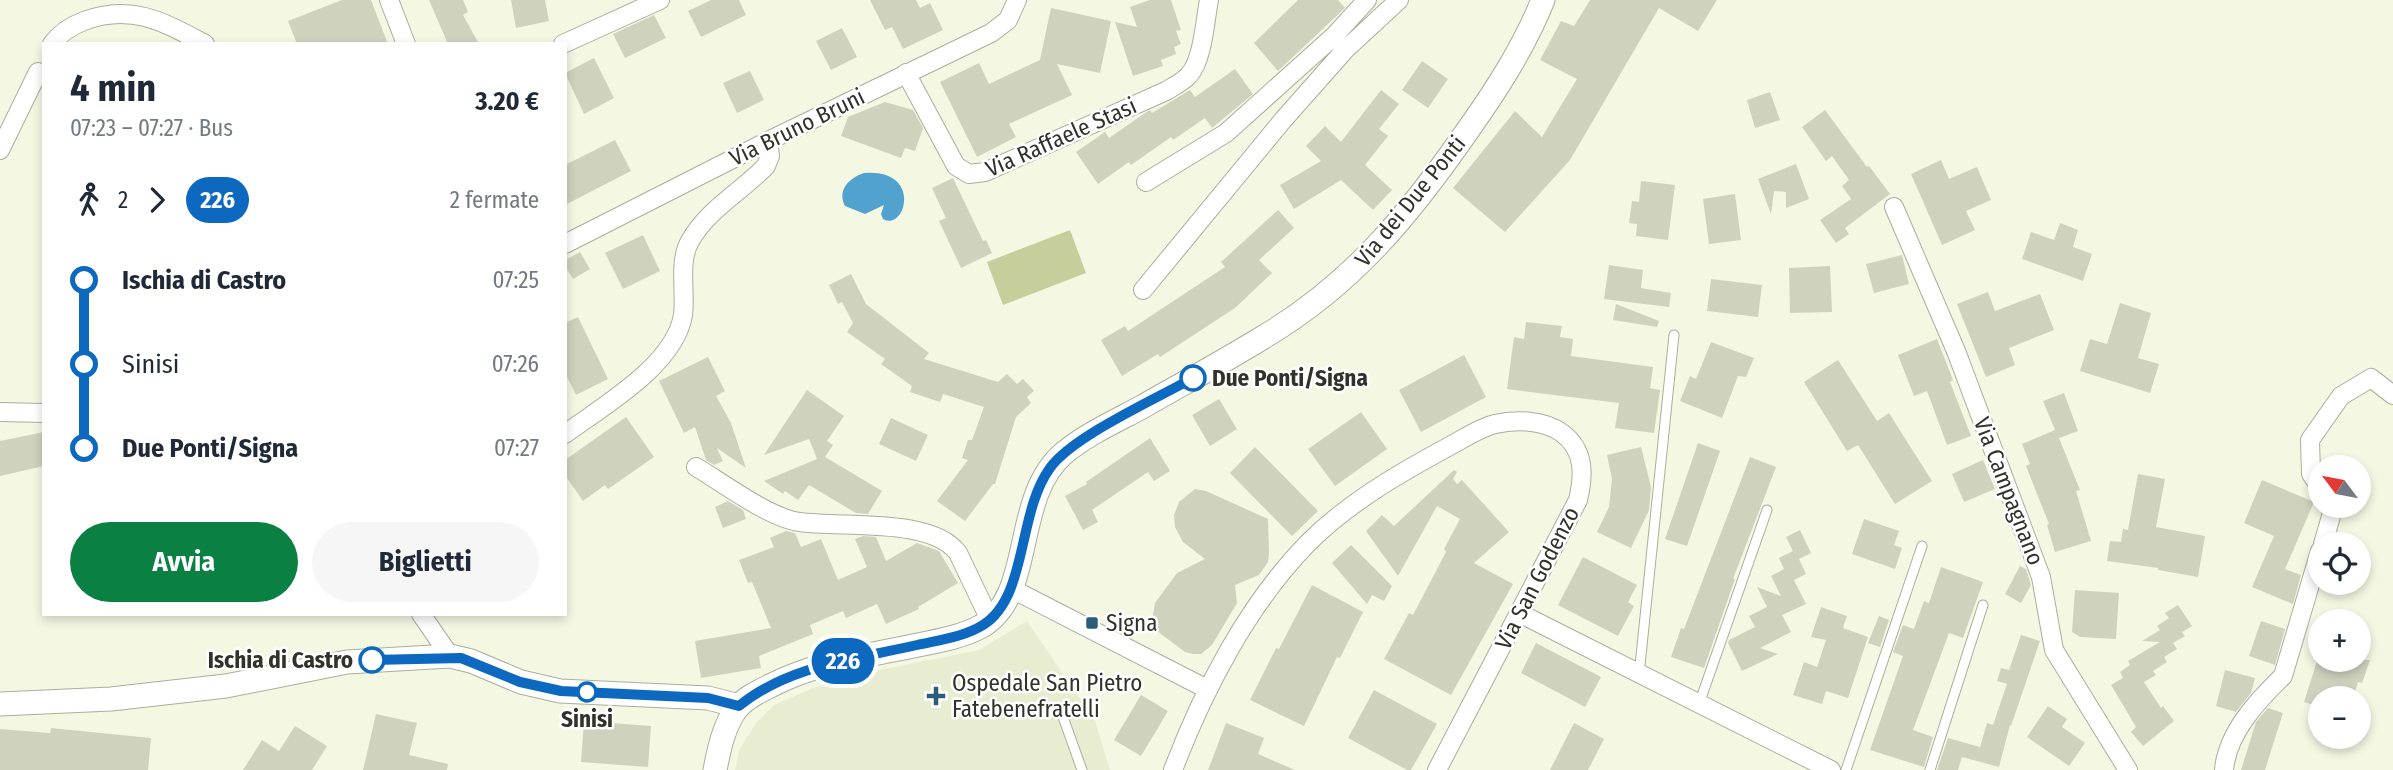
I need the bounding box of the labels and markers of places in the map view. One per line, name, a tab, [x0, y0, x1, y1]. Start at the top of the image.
place label: Due Ponti/Signa	[1212, 364, 1368, 392]
marker: Due Ponti/Signa	[1180, 365, 1206, 391]
place label: Signa	[1106, 609, 1157, 637]
marker: Signa	[1084, 615, 1100, 631]
place label: Ischia di Castro	[208, 646, 353, 674]
marker: Ischia di Castro	[359, 647, 385, 673]
place label: Ospedale San Pietro Fatebenefratelli	[952, 669, 1142, 723]
marker: Sinisi	[577, 682, 597, 702]
marker: Ospedale San Pietro Fatebenefratelli	[926, 686, 946, 706]
place label: Sinisi	[561, 705, 613, 733]

